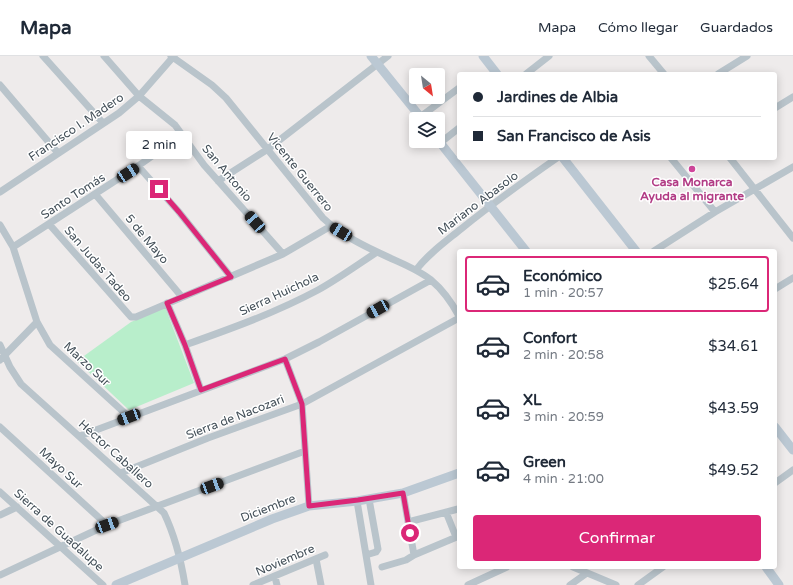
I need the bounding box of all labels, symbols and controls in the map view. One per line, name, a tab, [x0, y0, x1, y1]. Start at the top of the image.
text: Mapa	[20, 17, 72, 39]
text: Mapa	[538, 19, 576, 36]
text: Cómo llegar	[598, 19, 678, 36]
text: Guardados	[700, 19, 773, 36]
north arrow	[409, 68, 445, 104]
map controls	[409, 68, 445, 148]
text: Jardines de Albia	[497, 88, 618, 106]
street label: Francisco I. Madero	[26, 90, 126, 164]
button: layers	[409, 112, 445, 148]
text: San Francisco de Asis	[497, 127, 651, 145]
street label: Vicente Guerrero	[264, 130, 336, 214]
callout: 2 min	[126, 131, 192, 159]
text: 2 min	[142, 137, 176, 153]
street label: San Antonio	[199, 142, 255, 204]
car	[115, 161, 141, 185]
marker: Casa Monarca Ayuda al migrante	[687, 164, 697, 174]
street label: Mariano Abasolo	[435, 168, 521, 238]
street label: Santo Tomás	[38, 170, 108, 222]
place label: Casa Monarca Ayuda al migrante	[640, 175, 744, 204]
route end	[150, 180, 168, 198]
car	[243, 209, 267, 235]
street label: 5 de Mayo	[122, 212, 172, 266]
car	[328, 221, 354, 243]
street label: San Judas Tadeo	[61, 223, 135, 305]
icon: car	[475, 266, 511, 302]
text: Económico	[523, 267, 602, 285]
street label: Sierra Huichola	[237, 269, 321, 319]
text: $25.64	[708, 275, 759, 293]
text: 1 min · 20:57	[523, 285, 604, 301]
car	[365, 298, 391, 320]
icon: car	[475, 328, 511, 364]
text: Confort	[523, 329, 577, 347]
text: $34.61	[708, 337, 759, 355]
street label: Marzo Sur	[61, 339, 113, 389]
text: 2 min · 20:58	[523, 347, 604, 363]
icon: car	[475, 390, 511, 426]
text: XL	[523, 391, 542, 409]
street label: Sierra de Nacozari	[184, 392, 286, 442]
text: $43.59	[708, 399, 759, 417]
car	[116, 407, 142, 427]
text: 3 min · 20:59	[523, 409, 604, 425]
street label: Héctor Caballero	[76, 417, 156, 491]
street label: Mayo Sur	[36, 444, 86, 492]
icon: car	[475, 452, 511, 488]
text: Green	[523, 453, 566, 471]
text: $49.52	[708, 461, 759, 479]
text: 4 min · 21:00	[523, 471, 604, 487]
car	[199, 476, 225, 496]
street label: Sierra de Guadalupe	[11, 486, 107, 574]
street label: Diciembre	[238, 491, 298, 525]
car	[94, 515, 120, 535]
button: Confirmar	[473, 515, 761, 561]
route start	[401, 524, 419, 542]
street label: Noviembre	[253, 541, 317, 579]

